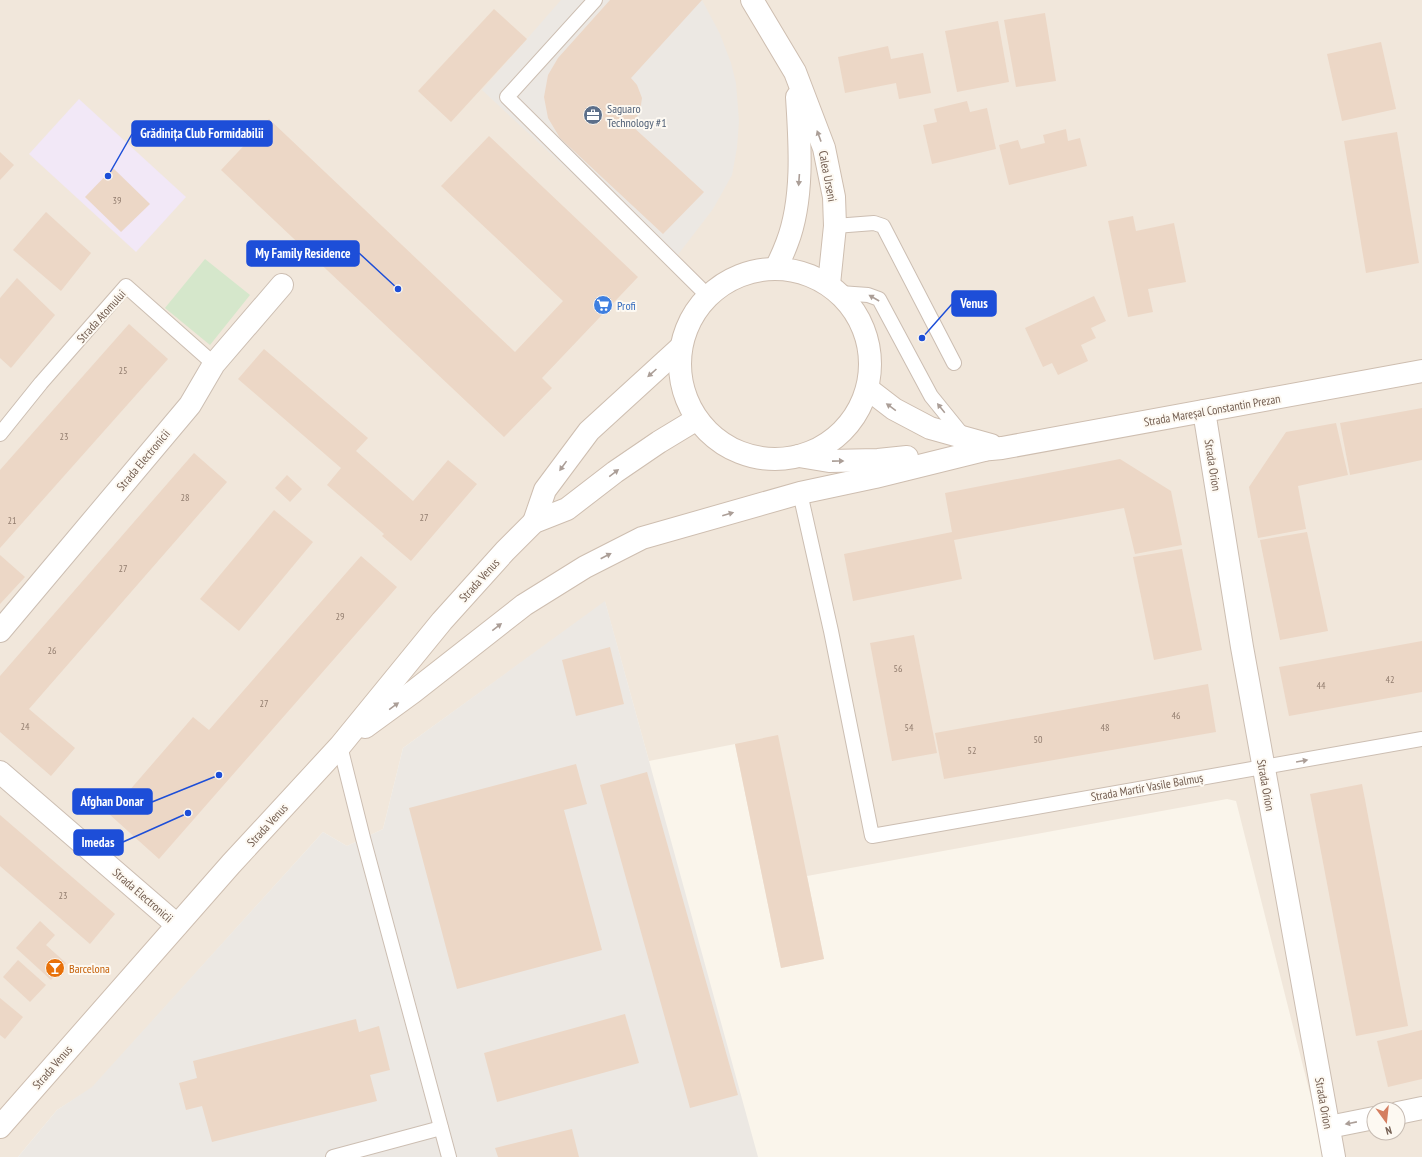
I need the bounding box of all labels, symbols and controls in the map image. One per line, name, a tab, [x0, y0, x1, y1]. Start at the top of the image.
place label: Saguaro Technology #1	[607, 101, 667, 130]
office icon: Saguaro Technology #1	[582, 104, 604, 126]
callout: Grădinița Club Formidabilii	[132, 121, 272, 146]
text: Grădinița Club Formidabilii	[140, 125, 264, 142]
one-way arrow	[816, 129, 822, 141]
street label: Calea Urseni	[816, 149, 840, 203]
one-way arrow	[795, 174, 802, 187]
house number: 39	[113, 194, 122, 207]
callout: My Family Residence	[247, 241, 359, 266]
text: My Family Residence	[255, 245, 351, 262]
street label: Strada Atomului	[73, 286, 129, 346]
callout: Venus	[952, 291, 996, 316]
supermarket icon: Profi	[592, 294, 614, 316]
one-way arrow	[868, 295, 880, 301]
text: Venus	[959, 295, 988, 312]
place label: Profi	[617, 298, 636, 313]
house number: 25	[119, 364, 128, 377]
one-way arrow	[648, 368, 657, 377]
street label: Strada Mareșal Constantin Prezan	[1143, 391, 1281, 429]
one-way arrow	[886, 402, 897, 411]
one-way arrow	[936, 403, 945, 413]
street label: Strada Electronicii	[113, 426, 173, 494]
house number: 23	[60, 430, 69, 443]
street label: Strada Orion	[1202, 438, 1224, 492]
one-way arrow	[832, 458, 845, 464]
one-way arrow	[559, 461, 567, 472]
one-way arrow	[608, 469, 619, 477]
house number: 28	[181, 491, 190, 504]
house number: 27	[420, 511, 429, 524]
one-way arrow	[722, 511, 734, 517]
house number: 21	[8, 514, 17, 527]
one-way arrow	[600, 553, 611, 559]
street label: Strada Venus	[456, 555, 502, 605]
house number: 27	[119, 562, 128, 575]
house number: 29	[336, 610, 345, 623]
one-way arrow	[491, 622, 502, 631]
house number: 26	[48, 644, 57, 657]
house number: 56	[894, 662, 903, 675]
house number: 42	[1386, 673, 1395, 686]
house number: 44	[1317, 679, 1326, 692]
house number: 27	[260, 697, 269, 710]
one-way arrow	[389, 702, 399, 710]
house number: 46	[1172, 709, 1181, 722]
house number: 24	[21, 720, 30, 733]
house number: 54	[905, 721, 914, 734]
house number: 48	[1101, 721, 1110, 734]
house number: 50	[1034, 733, 1043, 746]
house number: 52	[968, 744, 977, 757]
one-way arrow	[1295, 757, 1308, 763]
street label: Strada Orion	[1254, 758, 1278, 812]
street label: Strada Martir Vasile Balmuș	[1090, 770, 1204, 804]
callout: Afghan Donar	[73, 789, 152, 814]
text: Afghan Donar	[79, 793, 144, 810]
street label: Strada Venus	[243, 800, 291, 850]
callout: Imedas	[74, 830, 123, 855]
text: Imedas	[82, 834, 115, 851]
street label: Strada Electronicii	[110, 865, 176, 925]
house number: 23	[59, 889, 68, 902]
bar icon: Barcelona	[44, 957, 66, 979]
place label: Barcelona	[69, 961, 110, 976]
street label: Strada Venus	[29, 1042, 75, 1092]
street label: Strada Orion	[1312, 1076, 1336, 1130]
north arrow	[1366, 1101, 1406, 1141]
one-way arrow	[1345, 1120, 1357, 1126]
text: N	[1384, 1123, 1393, 1138]

